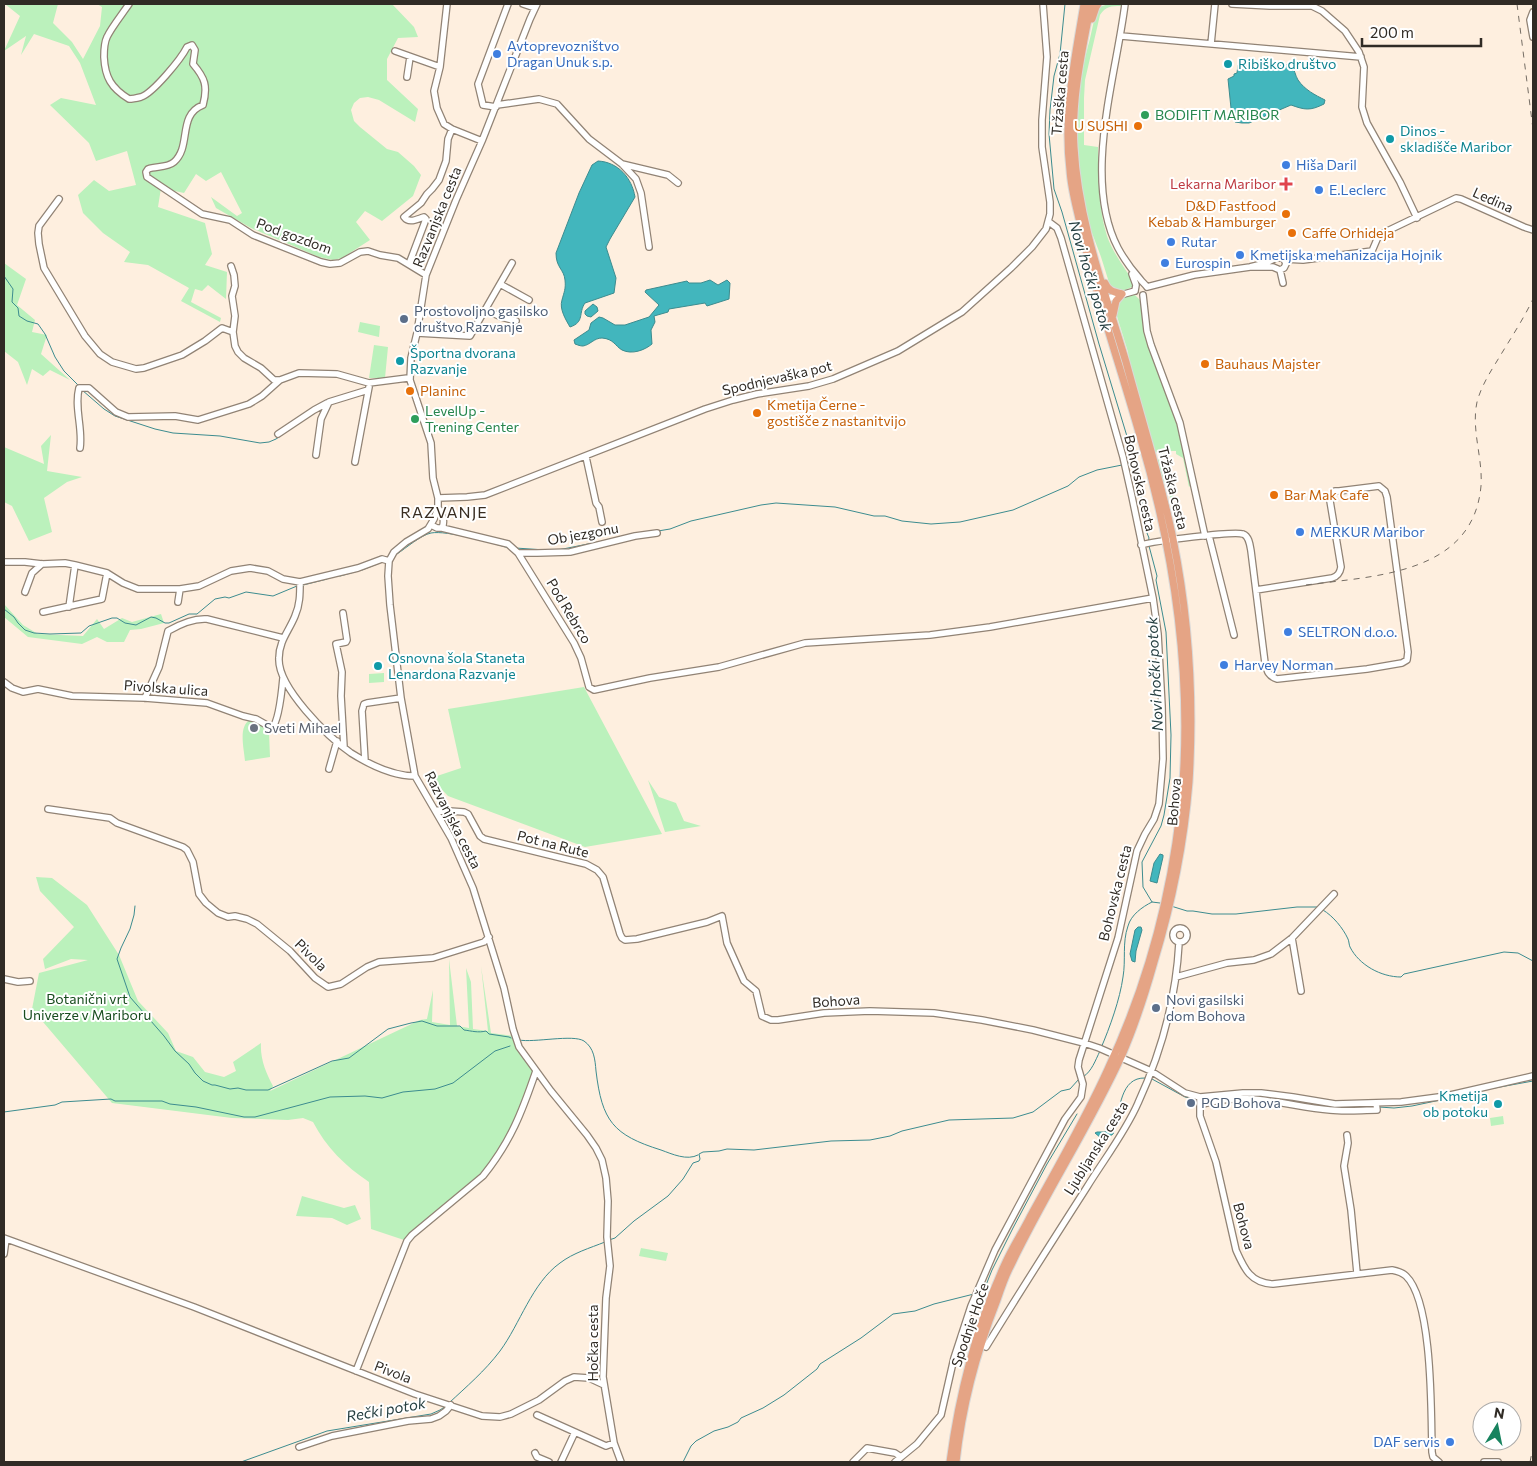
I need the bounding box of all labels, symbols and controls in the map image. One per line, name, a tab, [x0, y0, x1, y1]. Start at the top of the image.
scale bar	[1362, 15, 1481, 47]
text: 200 m	[1370, 23, 1414, 41]
place label: Avtoprevozništvo Dragan Unuk s.p.	[507, 37, 619, 70]
marker: Avtoprevozništvo Dragan Unuk s.p.	[491, 48, 503, 60]
street label: Tržaška cesta	[1047, 50, 1072, 136]
place label: Ribiško društvo	[1238, 55, 1336, 72]
marker: Ribiško društvo	[1222, 58, 1234, 70]
place label: BODIFIT MARIBOR	[1155, 106, 1280, 123]
marker: BODIFIT MARIBOR	[1139, 109, 1151, 121]
place label: U SUSHI	[1074, 117, 1128, 134]
marker: U SUSHI	[1132, 120, 1144, 132]
place label: Dinos - skladišče Maribor	[1400, 122, 1512, 155]
marker: Dinos - skladišče Maribor	[1384, 133, 1396, 145]
place label: Hiša Daril	[1296, 156, 1357, 173]
marker: Hiša Daril	[1280, 159, 1292, 171]
street label: Razvanjska cesta	[409, 164, 465, 270]
place label: Lekarna Maribor	[1170, 175, 1276, 192]
marker: Lekarna Maribor	[1280, 178, 1292, 190]
place label: E.Leclerc	[1329, 181, 1386, 198]
street label: Ledina	[1470, 183, 1516, 216]
marker: E.Leclerc	[1313, 184, 1325, 196]
place label: D&D Fastfood Kebab & Hamburger	[1148, 197, 1276, 230]
marker: D&D Fastfood Kebab & Hamburger	[1280, 208, 1292, 220]
street label: Pod gozdom	[254, 214, 334, 257]
water label: Novi hočki potok	[1066, 218, 1117, 334]
place label: Caffe Orhideja	[1302, 224, 1394, 241]
marker: Caffe Orhideja	[1286, 227, 1298, 239]
place label: Rutar	[1181, 233, 1217, 250]
marker: Rutar	[1165, 236, 1177, 248]
place label: Kmetijska mehanizacija Hojnik	[1250, 246, 1443, 263]
marker: Kmetijska mehanizacija Hojnik	[1234, 249, 1246, 261]
place label: Eurospin	[1175, 254, 1231, 271]
marker: Eurospin	[1159, 257, 1171, 269]
place label: Prostovoljno gasilsko društvo Razvanje	[414, 302, 548, 335]
marker: Prostovoljno gasilsko društvo Razvanje	[398, 313, 410, 325]
place label: Športna dvorana Razvanje	[410, 344, 516, 377]
marker: Športna dvorana Razvanje	[394, 355, 406, 367]
place label: Bauhaus Majster	[1215, 355, 1321, 372]
street label: Spodnjevaška pot	[720, 357, 834, 398]
marker: Bauhaus Majster	[1199, 358, 1211, 370]
place label: Planinc	[420, 382, 466, 399]
marker: Planinc	[404, 385, 416, 397]
place label: Kmetija Černe - gostišče z nastanitvijo	[767, 396, 906, 429]
place label: LevelUp - Trening Center	[425, 402, 519, 435]
marker: Kmetija Černe - gostišče z nastanitvijo	[751, 407, 763, 419]
marker: LevelUp - Trening Center	[409, 413, 421, 425]
street label: Bohovska cesta	[1121, 433, 1160, 533]
street label: Tržaška cesta	[1155, 444, 1192, 531]
place label: Bar Mak Cafe	[1284, 486, 1369, 503]
marker: Bar Mak Cafe	[1268, 489, 1280, 501]
district label: RAZVANJE	[400, 502, 488, 521]
street label: Ob jezgonu	[546, 519, 620, 548]
place label: MERKUR Maribor	[1310, 523, 1425, 540]
marker: MERKUR Maribor	[1294, 526, 1306, 538]
street label: Pod Rebrco	[543, 575, 595, 646]
water label: Novi hočki potok	[1142, 615, 1166, 732]
place label: SELTRON d.o.o.	[1298, 623, 1397, 640]
marker: SELTRON d.o.o.	[1282, 626, 1294, 638]
place label: Osnovna šola Staneta Lenardona Razvanje	[388, 649, 525, 682]
place label: Harvey Norman	[1234, 656, 1334, 673]
marker: Harvey Norman	[1218, 659, 1230, 671]
marker: Osnovna šola Staneta Lenardona Razvanje	[372, 660, 384, 672]
street label: Pivolska ulica	[123, 676, 209, 699]
place label: Sveti Mihael	[264, 719, 341, 736]
marker: Sveti Mihael	[248, 722, 260, 734]
street label: Razvanjska cesta	[422, 768, 485, 871]
street label: Bohova	[1163, 777, 1184, 827]
street label: Pot na Rute	[515, 826, 591, 861]
street label: Bohovska cesta	[1094, 843, 1135, 943]
street label: Pivola	[292, 935, 331, 974]
park label: Botanični vrt Univerze v Mariboru	[23, 990, 151, 1023]
street label: Bohova	[811, 990, 860, 1011]
place label: Novi gasilski dom Bohova	[1166, 991, 1245, 1024]
marker: Novi gasilski dom Bohova	[1150, 1002, 1162, 1014]
place label: Kmetija ob potoku	[1423, 1087, 1488, 1120]
place label: PGD Bohova	[1201, 1094, 1281, 1111]
marker: PGD Bohova	[1185, 1097, 1197, 1109]
street label: Ljubljanska cesta	[1060, 1098, 1131, 1198]
marker: Kmetija ob potoku	[1492, 1098, 1504, 1110]
street label: Bohova	[1230, 1201, 1259, 1251]
street label: Spodnje Hoče	[947, 1281, 992, 1369]
street label: Hočka cesta	[584, 1304, 601, 1382]
street label: Pivola	[372, 1357, 414, 1386]
water label: Rečki potok	[345, 1393, 428, 1425]
north arrow	[1472, 1401, 1522, 1451]
text: N	[1493, 1403, 1506, 1422]
place label: DAF servis	[1373, 1433, 1440, 1450]
marker: DAF servis	[1444, 1436, 1456, 1448]

